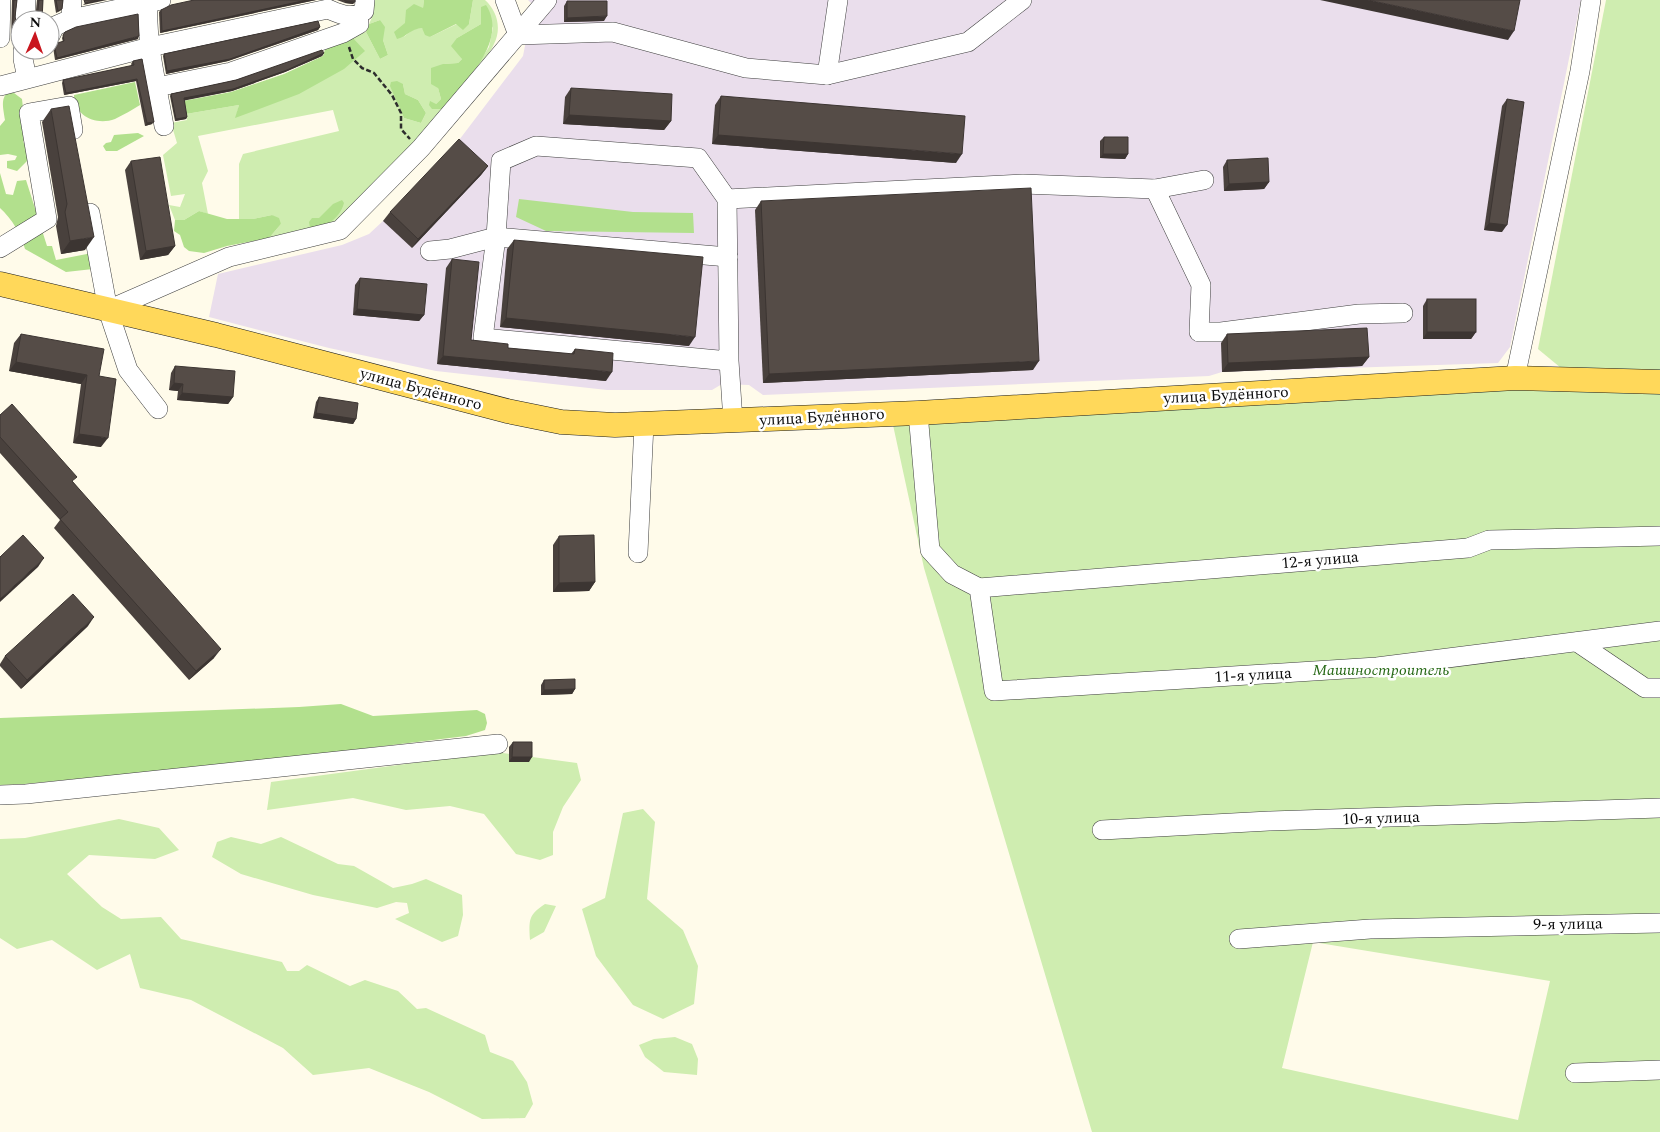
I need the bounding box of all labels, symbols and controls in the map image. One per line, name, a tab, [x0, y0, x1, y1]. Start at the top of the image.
north arrow	[10, 10, 60, 60]
text: N	[29, 12, 42, 33]
street label: улица Будённого	[356, 361, 485, 417]
street label: улица Будённого	[1162, 380, 1289, 410]
street label: улица Будённого	[758, 402, 885, 432]
street label: 12-я улица	[1280, 545, 1360, 575]
park label: Машиностроитель	[1312, 658, 1450, 682]
street label: 11-я улица	[1214, 661, 1293, 689]
street label: 10-я улица	[1342, 805, 1420, 831]
street label: 9-я улица	[1533, 911, 1603, 937]

